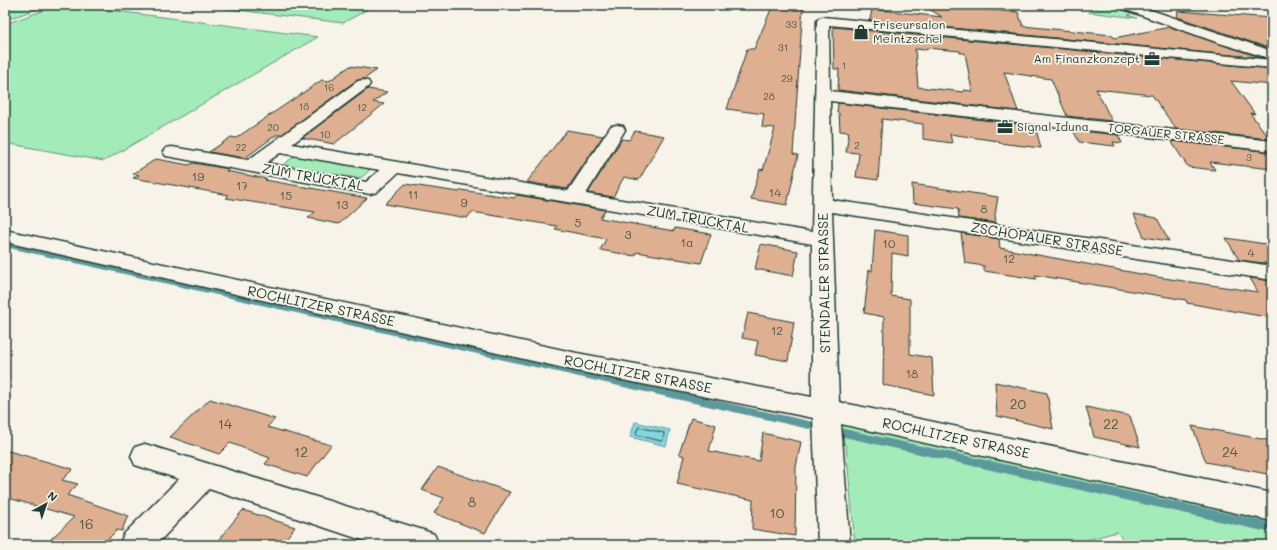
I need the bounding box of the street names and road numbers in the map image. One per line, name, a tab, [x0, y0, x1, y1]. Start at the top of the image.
street label: TORGAUER STRASSE	[1107, 119, 1225, 147]
street label: ZUM TRUCKTAL	[260, 158, 366, 195]
street label: ZUM TRUCKTAL	[645, 200, 751, 237]
street label: STENDALER STRASSE	[813, 213, 834, 353]
street label: ZSCHOPAUER STRASSE	[969, 217, 1125, 260]
street label: ROCHLITZER STRASSE	[246, 281, 397, 330]
street label: ROCHLITZER STRASSE	[562, 350, 714, 397]
street label: ROCHLITZER STRASSE	[881, 413, 1032, 462]

